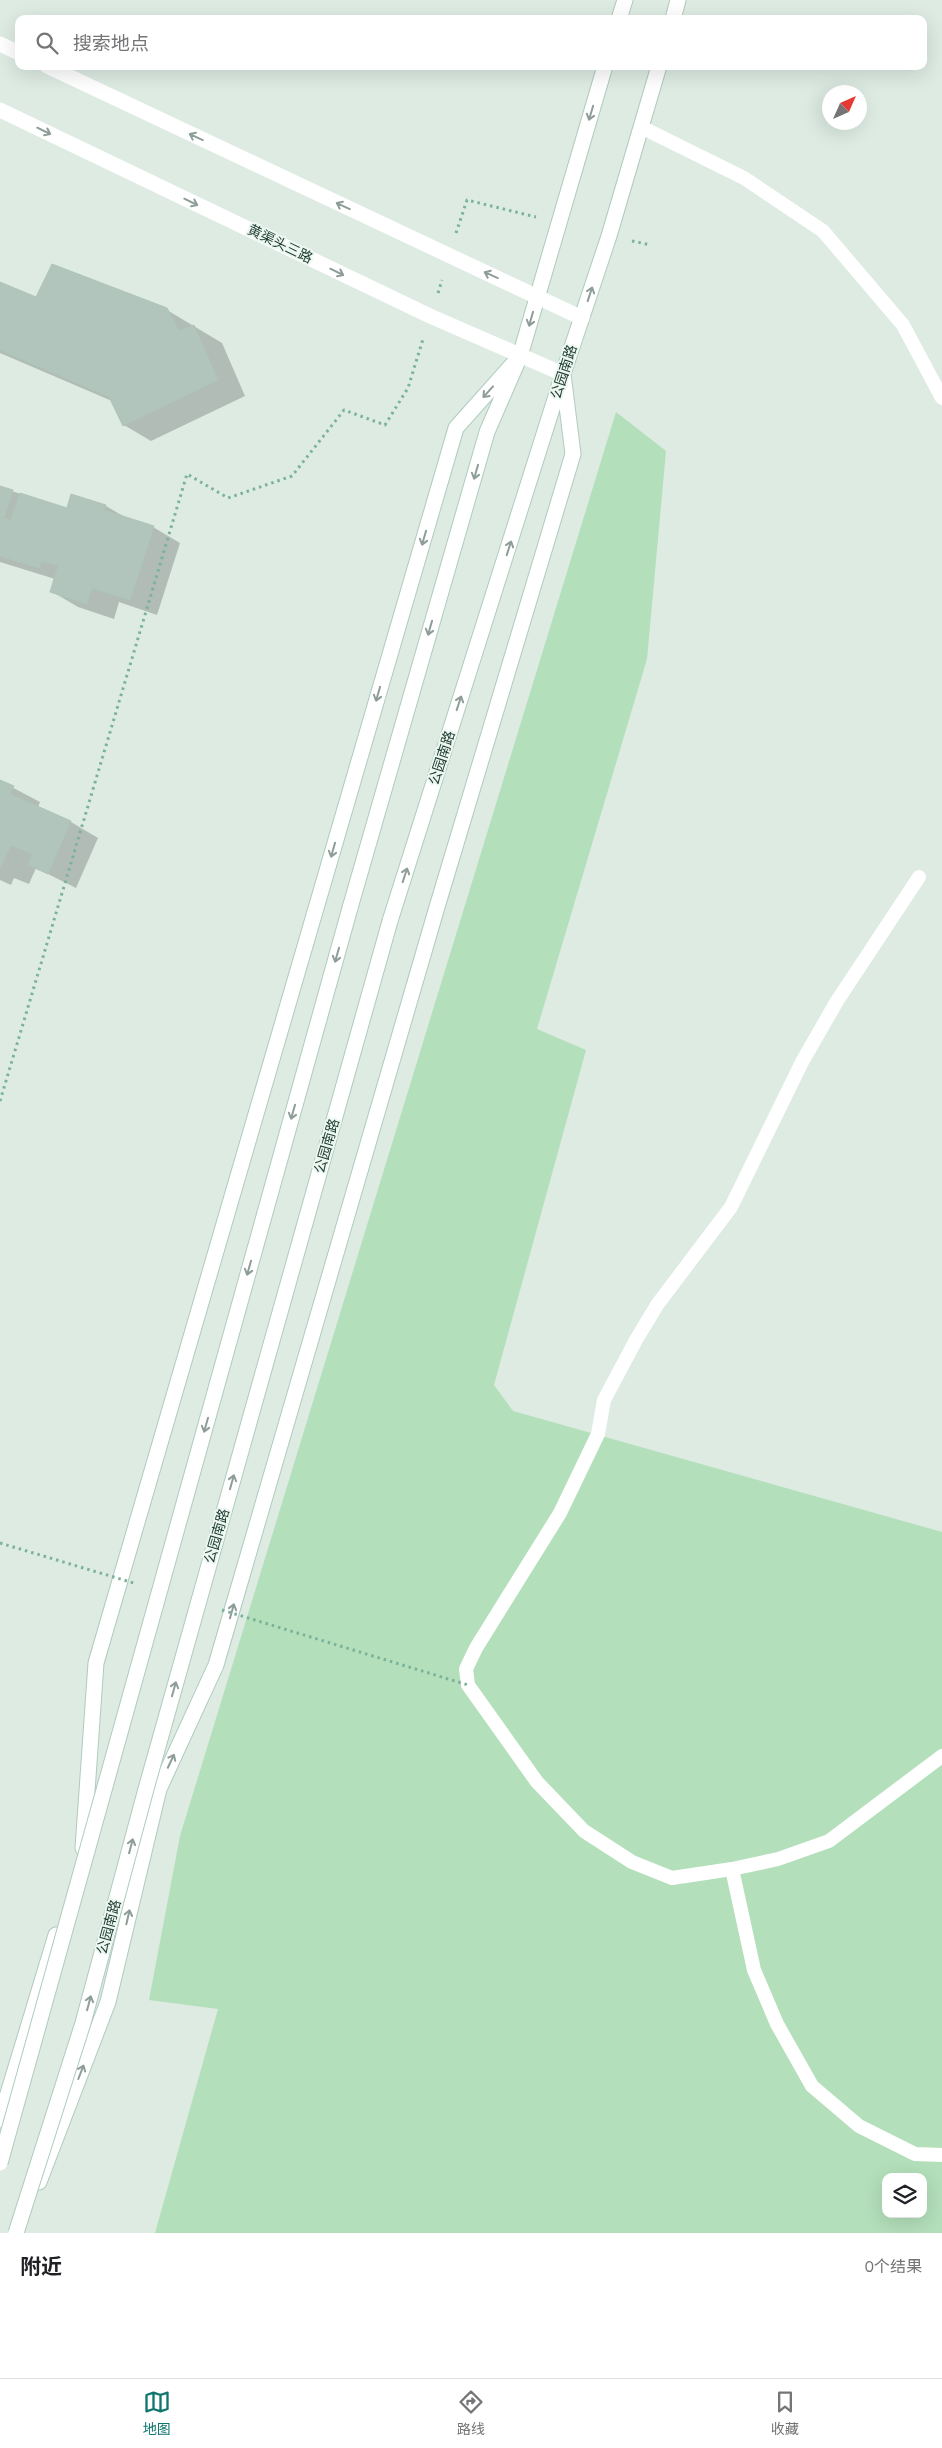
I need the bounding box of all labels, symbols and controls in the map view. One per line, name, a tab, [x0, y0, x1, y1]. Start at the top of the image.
search box	[15, 15, 927, 70]
icon: search	[33, 29, 61, 57]
text: 搜索地点	[73, 31, 149, 57]
north arrow	[822, 85, 867, 130]
one-way arrow	[586, 105, 596, 121]
one-way arrow	[36, 127, 51, 137]
one-way arrow	[189, 132, 204, 141]
one-way arrow	[183, 197, 198, 207]
one-way arrow	[336, 201, 351, 211]
street label: 黄渠头三路	[244, 220, 316, 268]
one-way arrow	[329, 267, 344, 277]
one-way arrow	[483, 270, 498, 280]
one-way arrow	[586, 286, 595, 302]
one-way arrow	[525, 311, 535, 327]
street label: 公园南路	[546, 342, 582, 402]
one-way arrow	[482, 386, 493, 399]
one-way arrow	[470, 463, 480, 479]
one-way arrow	[418, 530, 428, 546]
one-way arrow	[504, 541, 514, 557]
one-way arrow	[425, 619, 435, 635]
one-way arrow	[373, 686, 383, 702]
one-way arrow	[455, 696, 465, 712]
street label: 公园南路	[424, 728, 460, 788]
one-way arrow	[327, 842, 337, 858]
one-way arrow	[400, 867, 410, 883]
one-way arrow	[331, 947, 341, 963]
one-way arrow	[288, 1103, 297, 1119]
street label: 公园南路	[310, 1116, 344, 1176]
one-way arrow	[244, 1260, 254, 1276]
one-way arrow	[201, 1416, 210, 1432]
one-way arrow	[228, 1475, 238, 1491]
street label: 公园南路	[200, 1506, 234, 1566]
one-way arrow	[227, 1603, 237, 1619]
one-way arrow	[170, 1682, 180, 1698]
one-way arrow	[167, 1754, 177, 1769]
one-way arrow	[127, 1838, 136, 1854]
street label: 公园南路	[93, 1897, 125, 1957]
one-way arrow	[124, 1910, 133, 1926]
one-way arrow	[85, 1995, 94, 2011]
one-way arrow	[77, 2065, 86, 2080]
map controls	[882, 2173, 927, 2218]
button: layers	[882, 2173, 927, 2218]
text: 附近	[20, 2253, 62, 2281]
text: 0个结果	[864, 2256, 922, 2278]
tab: 地图	[143, 2388, 171, 2439]
tab: 路线	[457, 2388, 485, 2439]
tab: 收藏	[771, 2388, 799, 2439]

